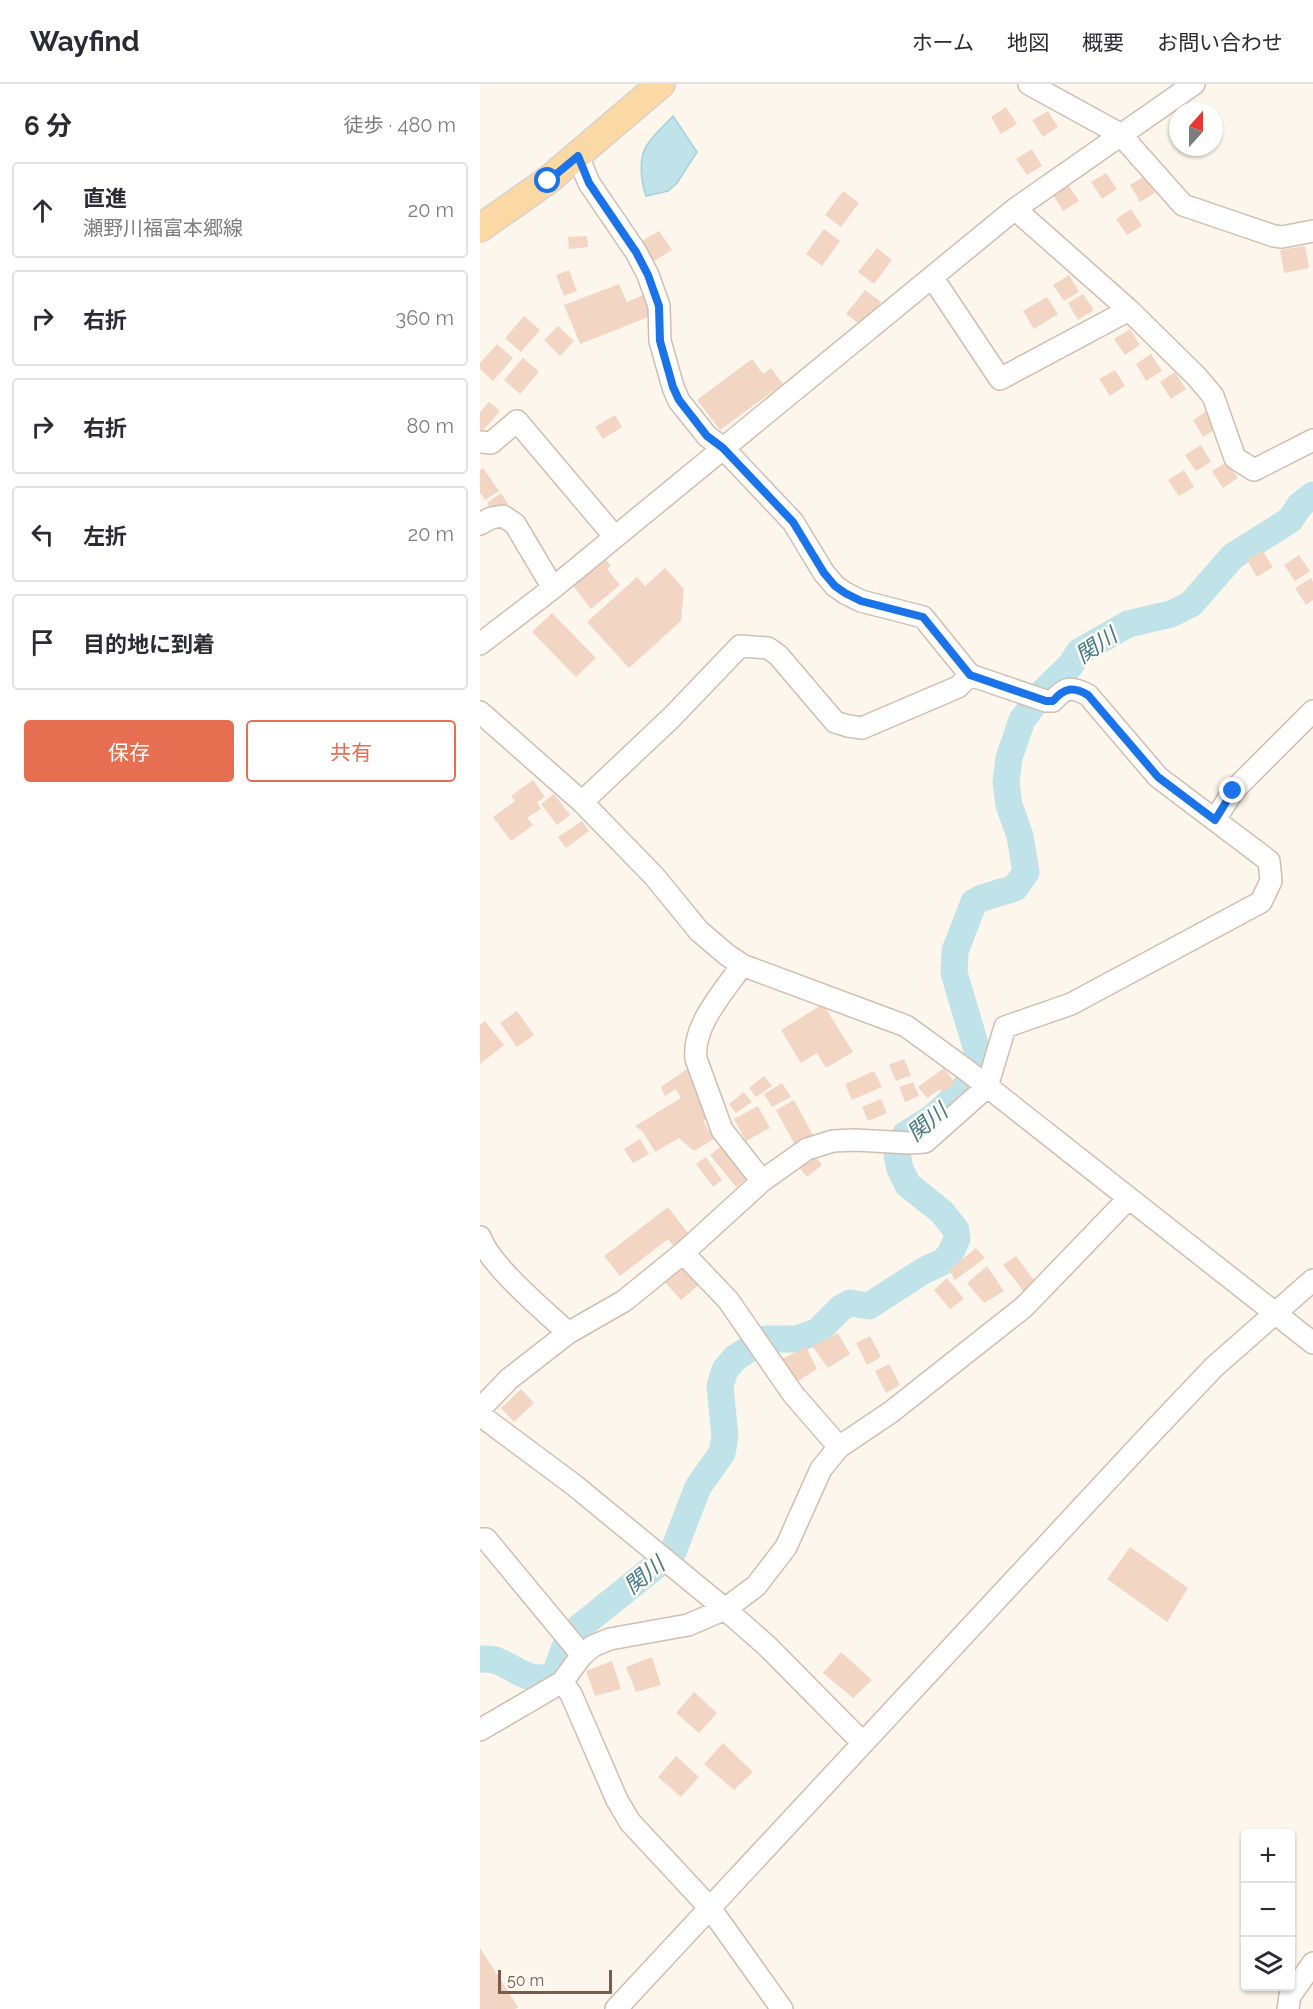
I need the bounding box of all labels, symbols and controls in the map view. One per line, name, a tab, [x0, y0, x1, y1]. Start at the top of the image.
text: Wayfind	[30, 25, 140, 58]
text: ホーム	[912, 30, 974, 55]
text: 地図	[1007, 30, 1049, 55]
text: 概要	[1082, 30, 1124, 55]
text: お問い合わせ	[1157, 30, 1283, 55]
north arrow	[1169, 102, 1223, 156]
text: 6 分	[24, 111, 72, 141]
text: 徒歩 · 480 m	[344, 113, 456, 137]
route start	[534, 167, 560, 193]
text: 直進	[83, 185, 127, 211]
icon: ahead	[26, 194, 59, 227]
text: 20 m	[408, 198, 454, 222]
text: 瀬野川福富本郷線	[83, 216, 243, 240]
icon: right	[26, 302, 59, 335]
text: 360 m	[396, 306, 454, 330]
text: 右折	[83, 307, 127, 333]
icon: right	[26, 410, 59, 443]
text: 80 m	[406, 414, 454, 438]
text: 右折	[83, 415, 127, 441]
icon: left	[26, 518, 59, 551]
text: 20 m	[408, 522, 454, 546]
text: 左折	[83, 523, 127, 549]
water label: 関川	[1070, 621, 1123, 668]
icon: arrive	[26, 626, 59, 659]
text: 目的地に到着	[83, 631, 215, 657]
button: 保存	[24, 720, 234, 782]
button: 共有	[246, 720, 456, 782]
route end	[1219, 777, 1245, 803]
water label: 関川	[902, 1097, 954, 1146]
water label: 関川	[619, 1550, 671, 1599]
map controls	[1241, 1829, 1295, 1991]
button: +	[1241, 1829, 1295, 1883]
button: −	[1241, 1883, 1295, 1937]
button: layers	[1241, 1937, 1295, 1991]
scale bar	[498, 1967, 612, 1994]
text: 50 m	[507, 1971, 544, 1990]

